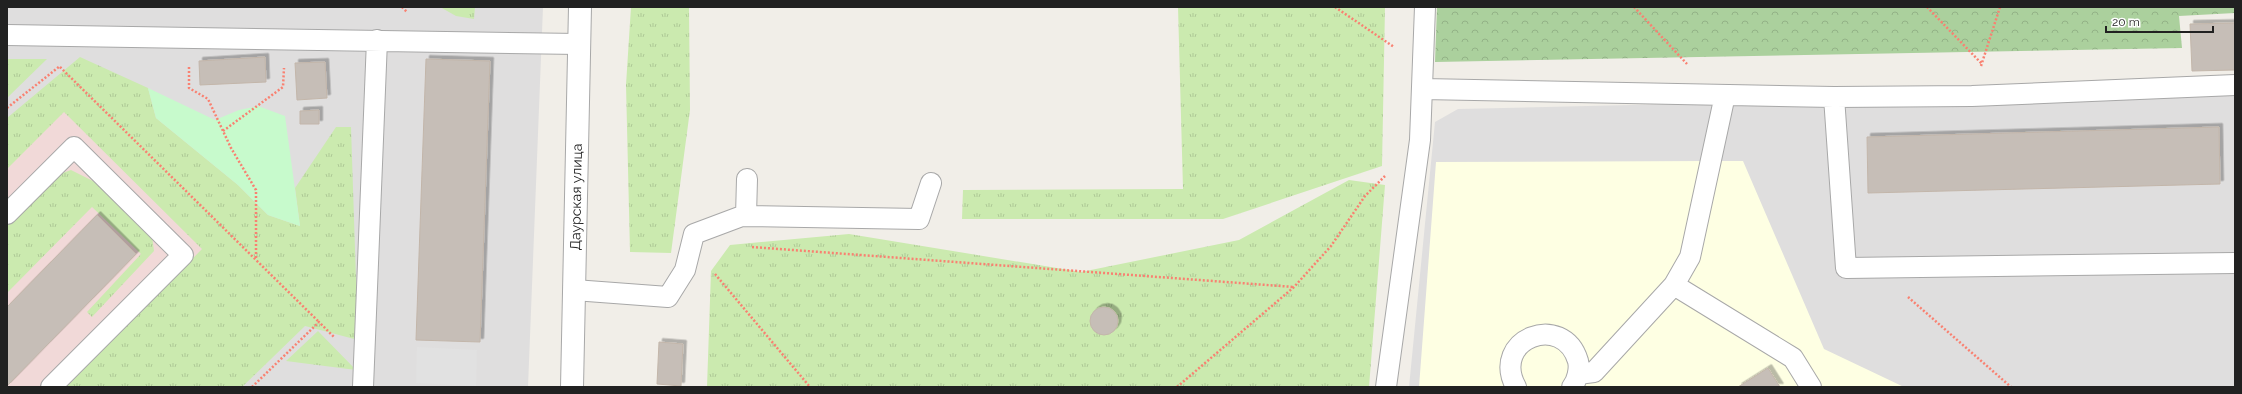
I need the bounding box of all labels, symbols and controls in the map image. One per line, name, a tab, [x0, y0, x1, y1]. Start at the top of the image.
scale bar	[2106, 8, 2213, 34]
text: 20 m	[2112, 15, 2140, 29]
street label: Даурская улица	[567, 144, 585, 250]

